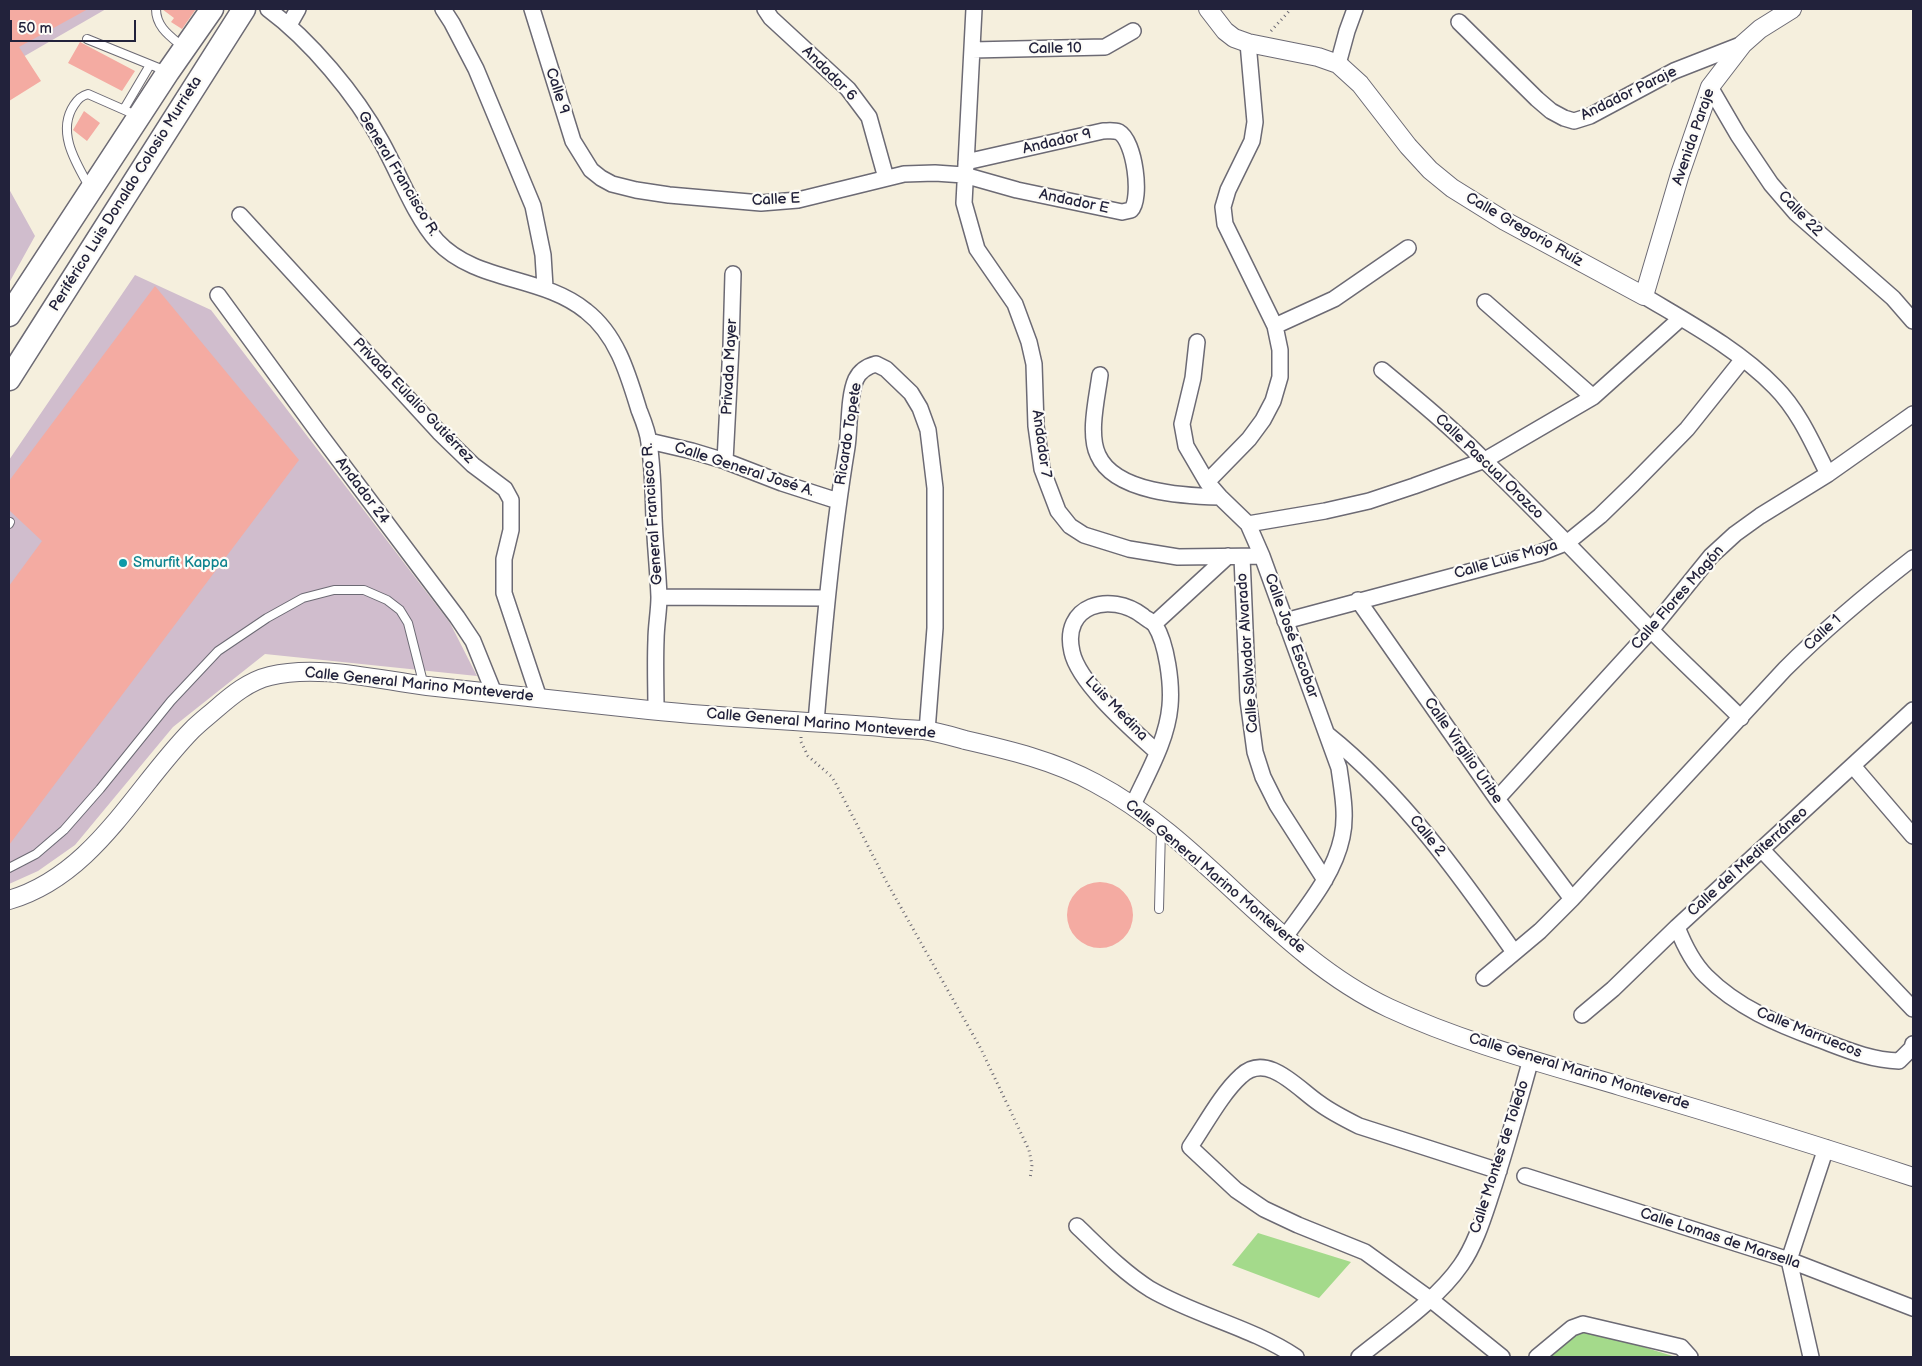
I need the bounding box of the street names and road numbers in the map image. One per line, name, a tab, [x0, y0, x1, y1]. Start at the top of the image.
street label: Calle 10	[1028, 40, 1082, 58]
street label: Andador 6	[798, 43, 860, 105]
street label: Andador Paraje	[1578, 63, 1680, 125]
street label: Calle 9	[541, 66, 573, 116]
street label: Periférico Luis Donaldo Colosio Murrieta	[46, 73, 206, 315]
street label: Avenida Paraje	[1669, 86, 1719, 188]
street label: General Francisco R.	[354, 108, 442, 240]
street label: Andador 9	[1021, 125, 1093, 159]
street label: Andador E	[1037, 186, 1111, 218]
street label: Calle 22	[1774, 187, 1826, 241]
street label: Calle Gregorio Ruíz	[1462, 189, 1586, 271]
street label: Calle E	[751, 190, 801, 210]
street label: Privada Mayer	[718, 319, 742, 415]
street label: Privada Eulalio Gutiérrez	[349, 335, 477, 467]
street label: Ricardo Topete	[832, 381, 866, 487]
street label: Andador 7	[1027, 409, 1055, 479]
street label: Calle Pascual Orozco	[1431, 410, 1547, 524]
street label: Calle General José A.	[672, 439, 816, 501]
street label: General Francisco R.	[639, 442, 667, 586]
street label: Andador 24	[331, 454, 393, 528]
street label: Calle Luis Moya	[1452, 537, 1560, 583]
street label: Calle Flores Magón	[1628, 542, 1728, 654]
street label: Calle José Escobar	[1260, 571, 1322, 701]
street label: Calle Salvador Alvarado	[1233, 572, 1263, 734]
street label: Calle 1	[1801, 611, 1845, 655]
street label: Calle General Marino Monteverde	[304, 664, 534, 706]
street label: Luis Medina	[1081, 673, 1151, 745]
street label: Calle Virgilio Uribe	[1420, 694, 1506, 808]
street label: Calle General Marino Monteverde	[706, 705, 936, 743]
street label: Calle General Marino Monteverde	[1121, 796, 1309, 958]
street label: Calle del Mediterráneo	[1684, 803, 1812, 921]
street label: Calle 2	[1405, 812, 1449, 860]
street label: Calle Marruecos	[1754, 1004, 1864, 1062]
street label: Calle General Marino Monteverde	[1466, 1030, 1692, 1114]
street label: Calle Montes de Toledo	[1467, 1078, 1533, 1236]
street label: Calle Lomas de Marsella	[1638, 1205, 1802, 1273]

